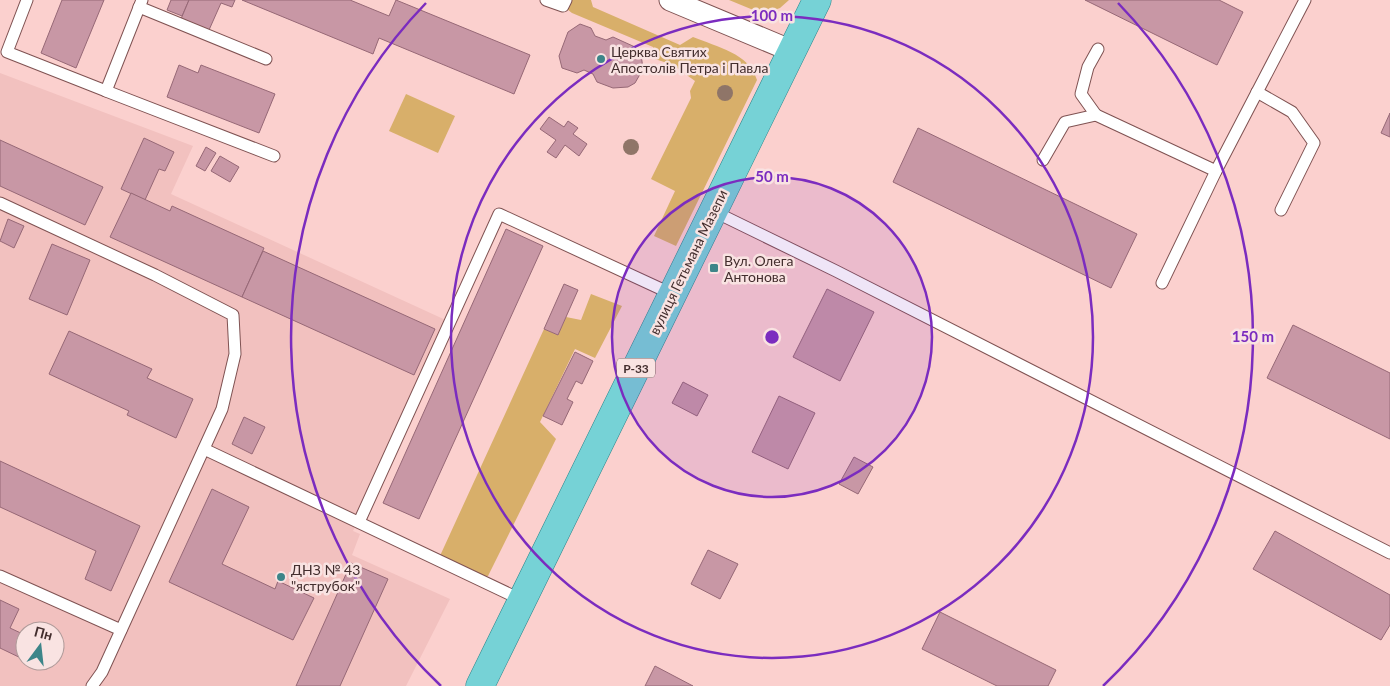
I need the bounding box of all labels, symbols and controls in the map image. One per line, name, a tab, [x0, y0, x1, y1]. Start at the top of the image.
text: 100 m	[751, 6, 793, 24]
place label: Церква Святих Апостолів Петра і Павла	[611, 43, 768, 76]
marker: Церква Святих Апостолів Петра і Павла	[595, 53, 607, 65]
text: 50 m	[755, 167, 789, 185]
street label: вулиця Гетьмана Мазепи	[645, 187, 731, 337]
place label: Вул. Олега Антонова	[724, 252, 793, 285]
marker: Вул. Олега Антонова	[708, 262, 720, 274]
text: 150 m	[1232, 327, 1274, 345]
centre of rings	[763, 328, 781, 346]
road number: Р-33	[617, 358, 655, 378]
place label: ДНЗ № 43 "яструбок"	[291, 561, 360, 594]
marker: ДНЗ № 43 "яструбок"	[275, 571, 287, 583]
north arrow	[15, 621, 65, 671]
text: Пн	[32, 622, 55, 644]

